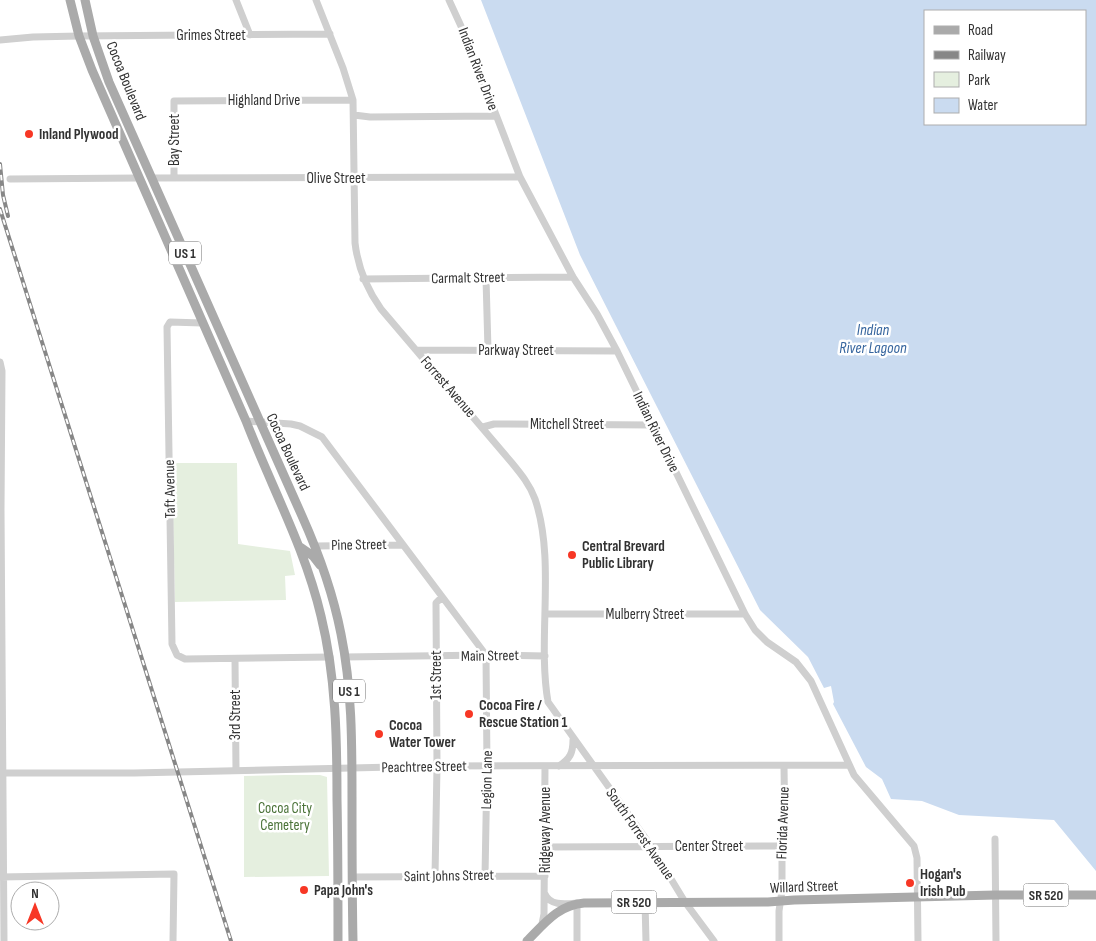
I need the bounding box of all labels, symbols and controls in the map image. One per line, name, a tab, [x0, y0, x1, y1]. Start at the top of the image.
legend	[924, 10, 1086, 125]
text: Road	[968, 21, 993, 40]
street label: Indian River Drive	[453, 25, 503, 113]
street label: Grimes Street	[176, 26, 246, 45]
street label: Cocoa Boulevard	[102, 39, 150, 123]
text: Railway	[968, 46, 1006, 65]
text: Park	[968, 71, 990, 90]
street label: Highland Drive	[228, 91, 300, 110]
text: Water	[968, 96, 999, 115]
street label: Bay Street	[165, 113, 184, 166]
place label: Inland Plywood	[39, 125, 118, 144]
marker: Inland Plywood	[23, 128, 35, 140]
street label: Olive Street	[306, 169, 366, 188]
road number: US 1	[169, 242, 201, 264]
street label: Carmalt Street	[431, 268, 506, 288]
water label: Indian River Lagoon	[839, 321, 907, 358]
street label: Parkway Street	[478, 341, 554, 360]
street label: Forrest Avenue	[416, 352, 480, 422]
street label: Indian River Drive	[628, 389, 684, 475]
street label: Cocoa Boulevard	[262, 410, 314, 494]
street label: Mitchell Street	[530, 415, 605, 434]
street label: Taft Avenue	[160, 459, 180, 519]
street label: Pine Street	[331, 535, 387, 555]
place label: Central Brevard Public Library	[582, 537, 665, 573]
marker: Central Brevard Public Library	[566, 549, 578, 561]
street label: Mulberry Street	[606, 605, 685, 624]
street label: Main Street	[461, 646, 520, 666]
street label: 1st Street	[427, 650, 446, 700]
road number: US 1	[333, 679, 365, 702]
street label: 3rd Street	[226, 689, 245, 740]
place label: Cocoa Fire / Rescue Station 1	[479, 696, 567, 732]
marker: Cocoa Fire / Rescue Station 1	[463, 708, 475, 720]
place label: Cocoa Water Tower	[389, 716, 456, 752]
marker: Cocoa Water Tower	[373, 728, 385, 740]
street label: Legion Lane	[477, 750, 497, 810]
street label: Peachtree Street	[381, 757, 467, 777]
street label: South Forrest Avenue	[601, 785, 679, 883]
street label: Florida Avenue	[772, 786, 794, 860]
street label: Ridgeway Avenue	[536, 787, 555, 873]
park label: Cocoa City Cemetery	[258, 799, 312, 835]
street label: Center Street	[675, 837, 744, 856]
place label: Hogan's Irish Pub	[920, 865, 966, 901]
street label: Saint Johns Street	[404, 866, 495, 886]
street label: Willard Street	[770, 876, 839, 898]
marker: Hogan's Irish Pub	[904, 877, 916, 889]
north arrow	[10, 881, 60, 931]
place label: Papa John's	[314, 881, 373, 900]
marker: Papa John's	[298, 884, 310, 896]
road number: SR 520	[1024, 884, 1068, 906]
text: N	[31, 885, 39, 902]
road number: SR 520	[612, 890, 656, 914]

